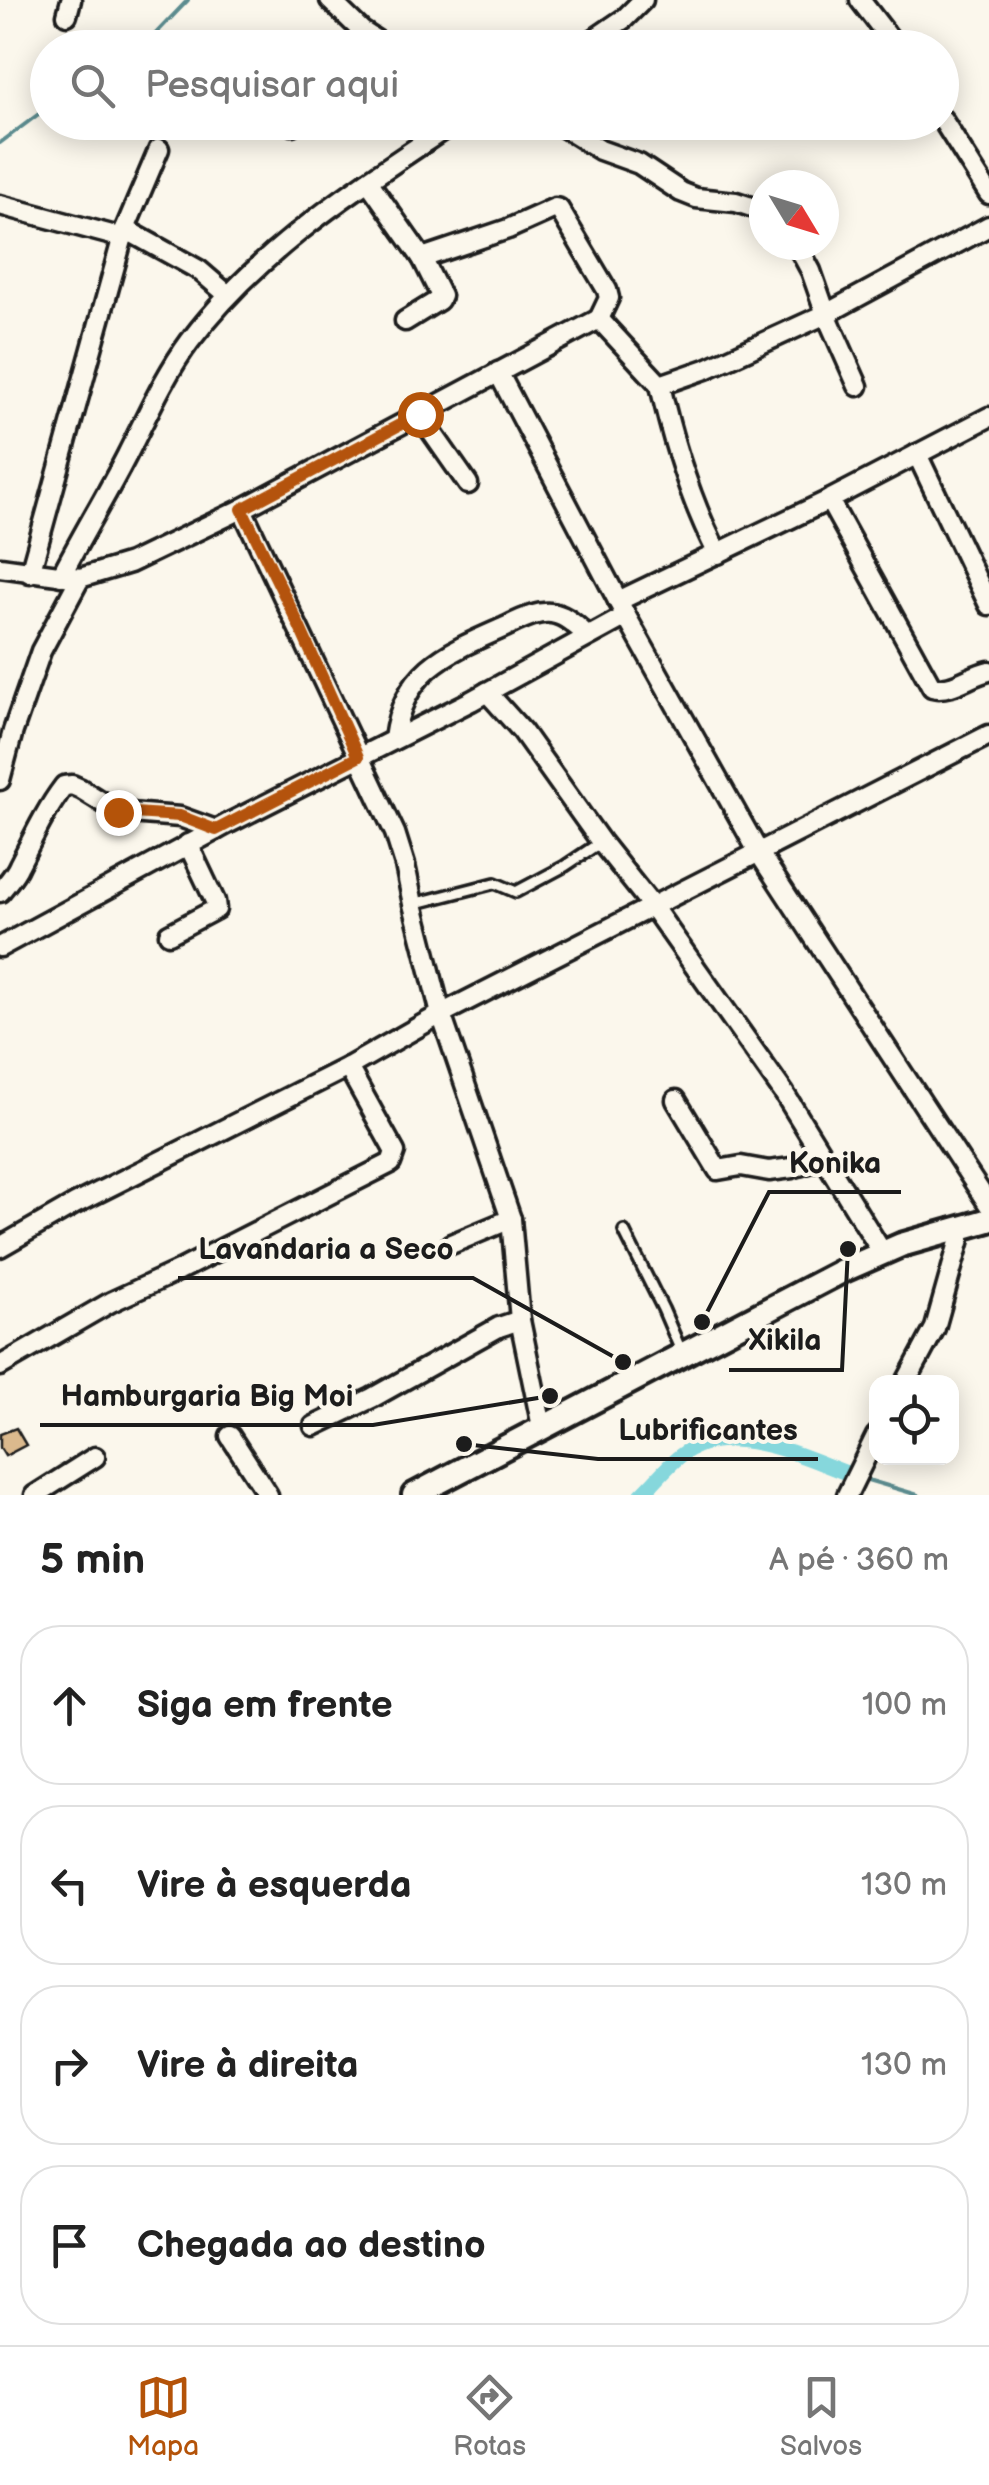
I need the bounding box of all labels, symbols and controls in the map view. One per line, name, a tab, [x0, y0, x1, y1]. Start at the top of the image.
search box	[30, 30, 959, 140]
icon: search	[65, 58, 120, 113]
text: Pesquisar aqui	[145, 63, 399, 108]
north arrow	[749, 170, 839, 260]
route start	[398, 392, 444, 438]
route end	[96, 790, 142, 836]
callout: Konika	[769, 1132, 901, 1192]
text: Konika	[789, 1146, 881, 1182]
callout: Lavandaria a Seco	[178, 1218, 473, 1278]
text: Lavandaria a Seco	[198, 1232, 454, 1268]
callout: Xikila	[729, 1310, 842, 1370]
text: Xikila	[749, 1323, 821, 1359]
callout: Hamburgaria Big Moi	[40, 1365, 373, 1425]
map controls	[869, 1375, 959, 1465]
button: locate	[869, 1375, 959, 1465]
text: Hamburgaria Big Moi	[61, 1379, 353, 1415]
callout: Lubrificantes	[598, 1399, 818, 1459]
text: Lubrificantes	[618, 1413, 798, 1449]
text: 5 min	[40, 1535, 145, 1586]
text: A pé · 360 m	[769, 1541, 949, 1580]
icon: ahead	[42, 1678, 97, 1733]
text: Siga em frente	[137, 1683, 393, 1728]
text: 100 m	[862, 1686, 947, 1725]
icon: left	[42, 1858, 97, 1913]
text: Vire à esquerda	[137, 1863, 412, 1908]
text: 130 m	[861, 1866, 947, 1905]
icon: right	[42, 2038, 97, 2093]
text: Vire à direita	[137, 2043, 359, 2088]
text: 130 m	[861, 2046, 947, 2085]
icon: arrive	[42, 2218, 97, 2273]
text: Chegada ao destino	[137, 2223, 486, 2268]
tab: Mapa	[127, 2370, 199, 2463]
tab: Rotas	[453, 2370, 526, 2463]
tab: Salvos	[780, 2370, 862, 2463]

